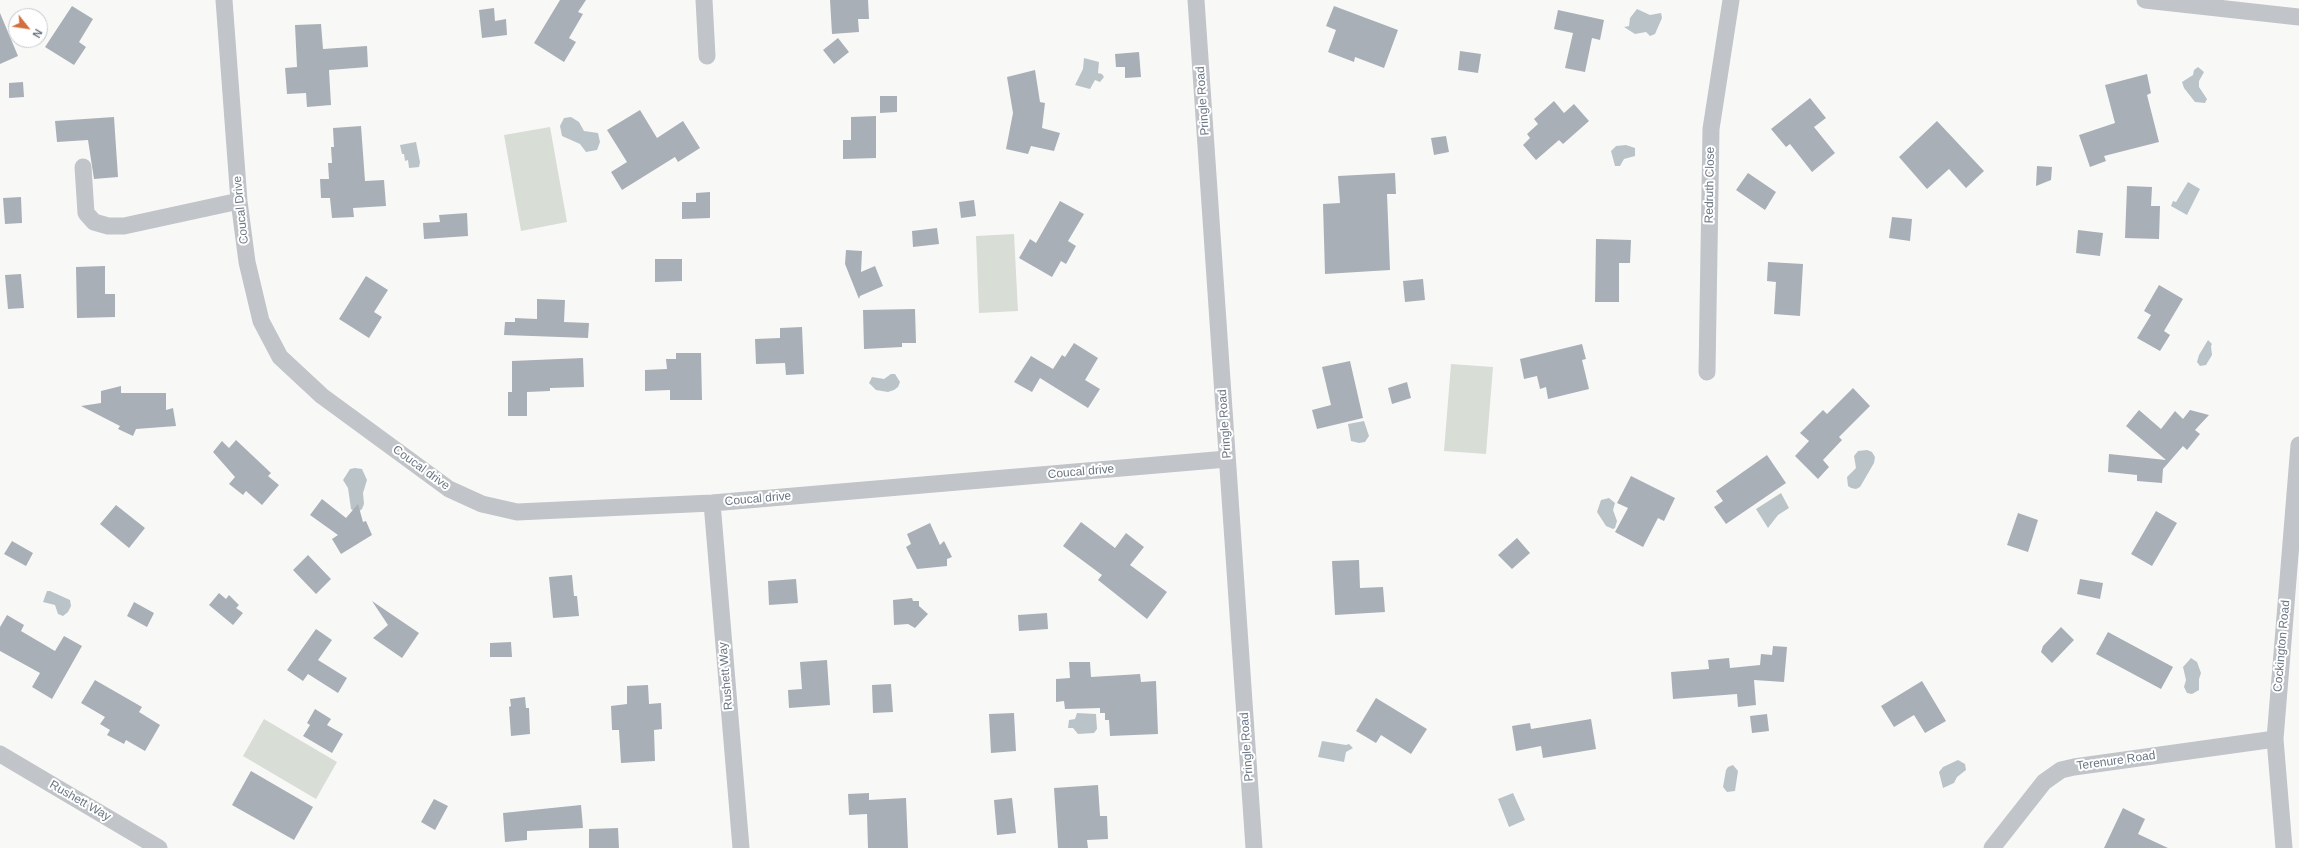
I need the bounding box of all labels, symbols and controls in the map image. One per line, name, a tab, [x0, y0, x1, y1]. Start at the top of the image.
north arrow	[8, 8, 48, 48]
text: N	[30, 27, 45, 40]
street label: Pringle Road	[1193, 66, 1213, 136]
street label: Redruth Close	[1702, 147, 1718, 223]
street label: Coucal Drive	[230, 175, 252, 245]
street label: Pringle Road	[1215, 389, 1235, 459]
street label: Coucal drive	[390, 443, 452, 493]
street label: Coucal drive	[1047, 462, 1115, 482]
street label: Coucal drive	[724, 489, 792, 509]
street label: Cockington Road	[2271, 600, 2293, 692]
street label: Rushett Way	[716, 641, 736, 711]
street label: Pringle Road	[1237, 712, 1257, 782]
street label: Terenure Road	[2076, 748, 2156, 774]
street label: Rushett Way	[47, 778, 113, 824]

